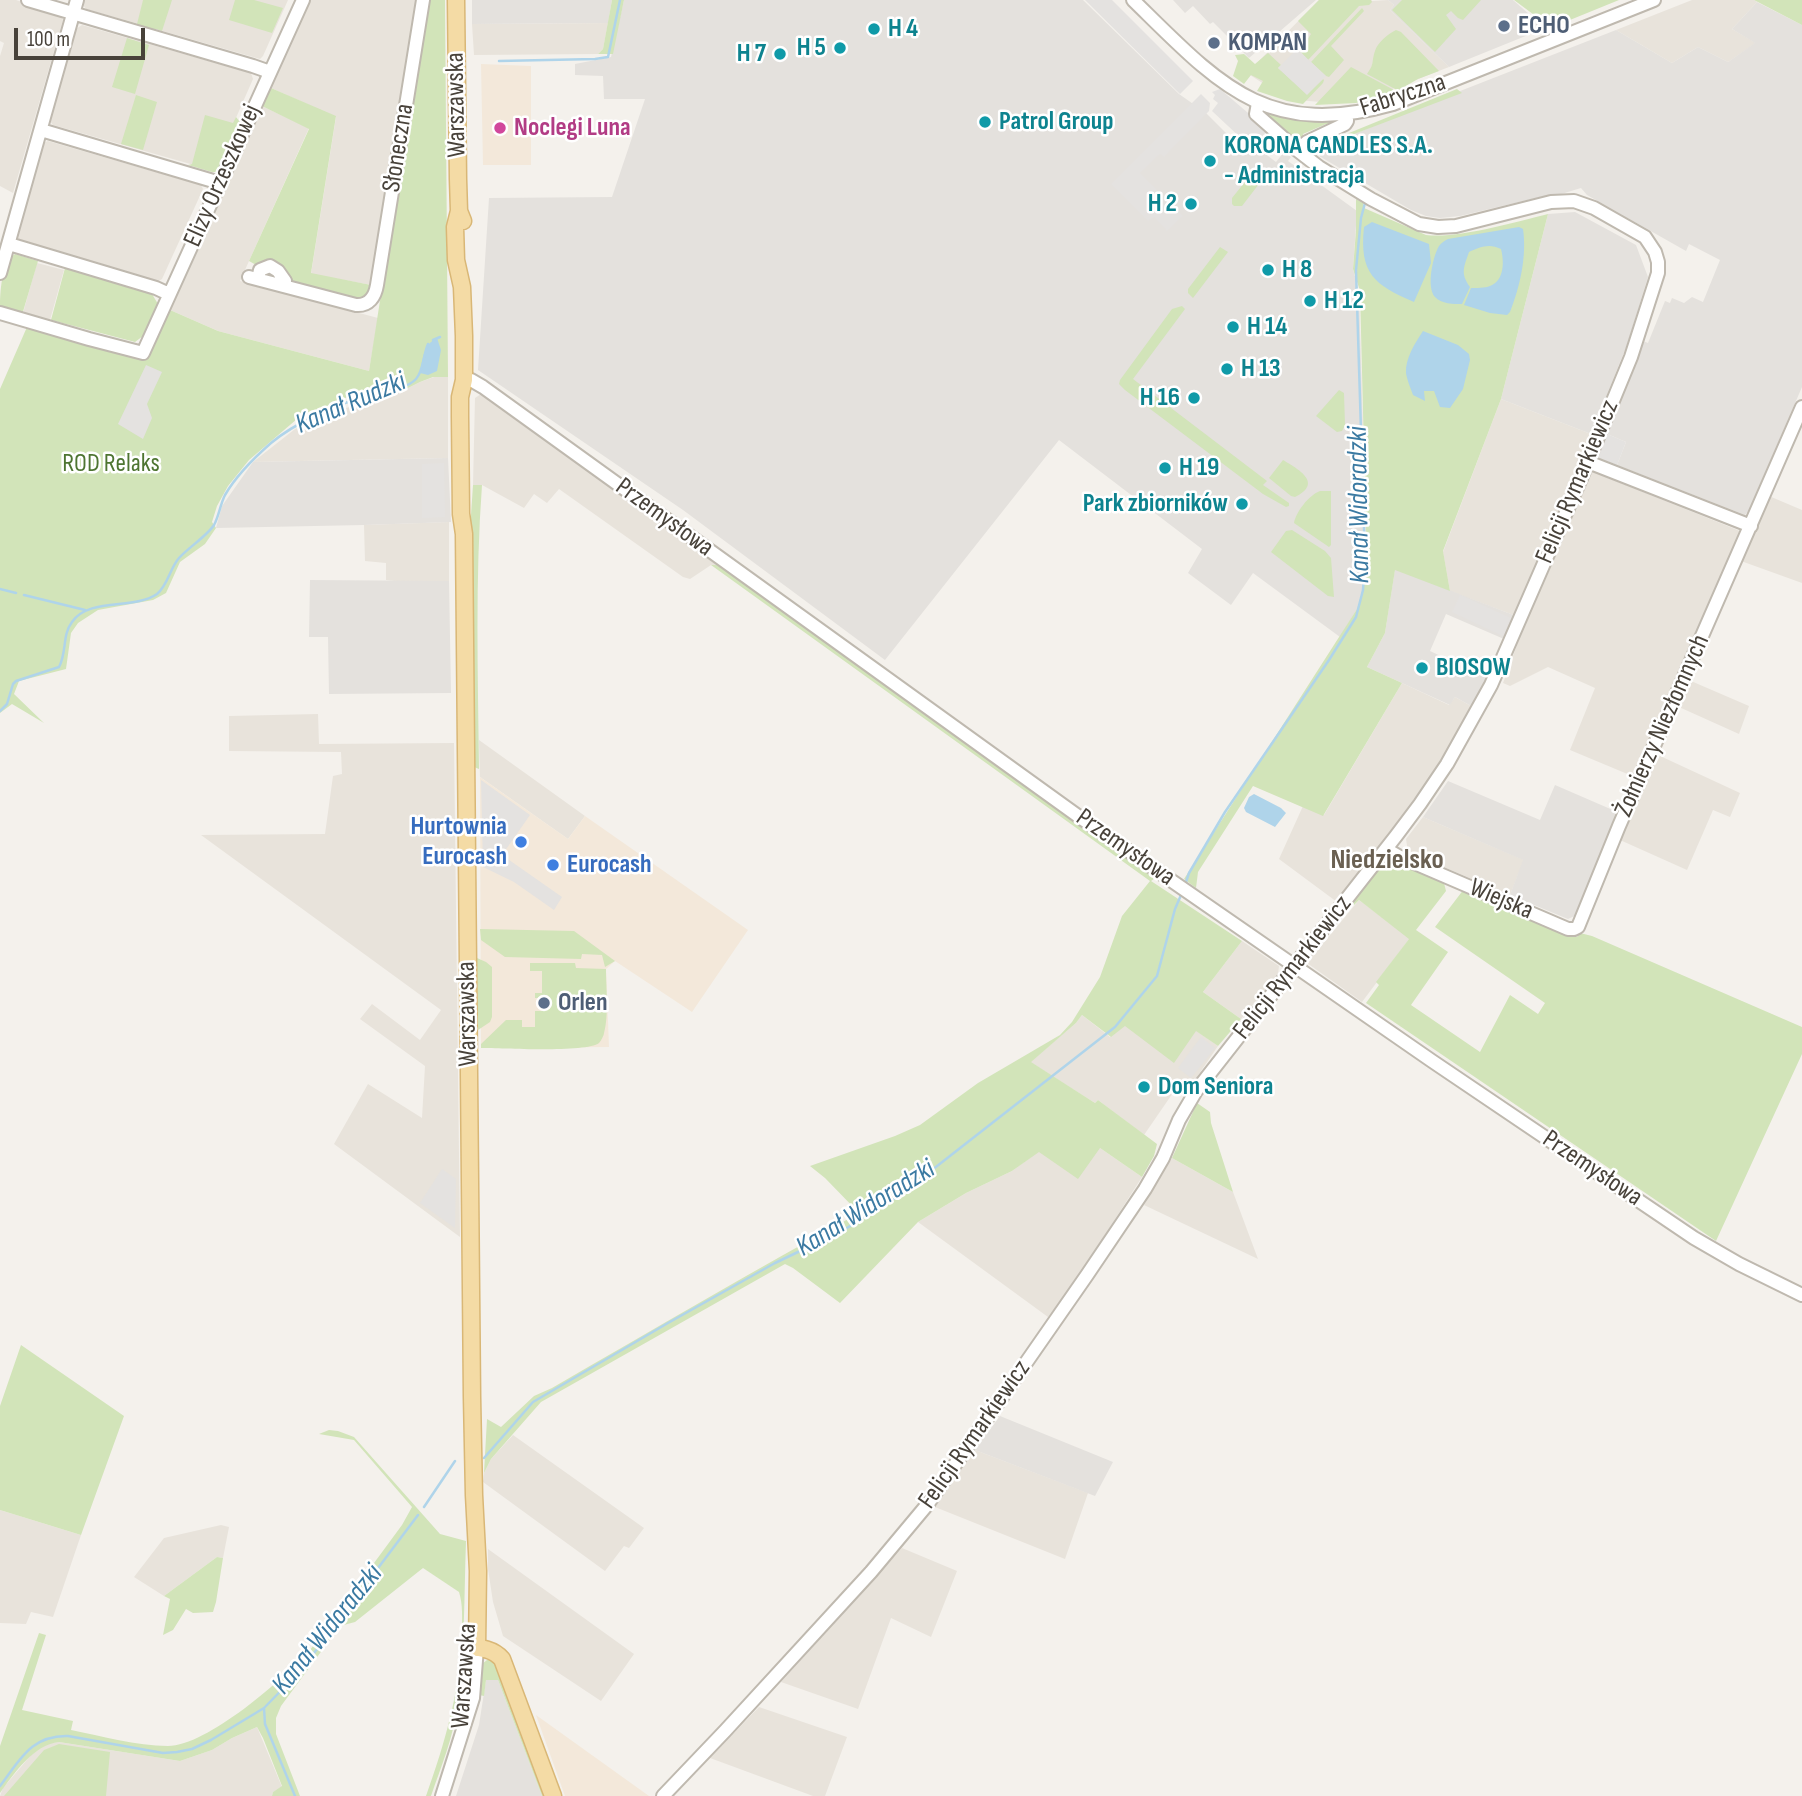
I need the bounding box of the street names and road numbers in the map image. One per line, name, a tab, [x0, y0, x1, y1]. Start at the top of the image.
street label: Warszawska	[440, 52, 474, 158]
street label: Fabryczna	[1356, 68, 1450, 124]
street label: Elizy Orzeszkowej	[178, 100, 268, 252]
street label: Słoneczna	[377, 102, 421, 194]
street label: Felicji Rymarkiewicz	[1530, 396, 1626, 568]
street label: Przemysłowa	[609, 472, 719, 564]
street label: Żołnierzy Niezłomnych	[1609, 630, 1717, 822]
street label: Przemysłowa	[1069, 803, 1181, 893]
street label: Wiejska	[1464, 873, 1538, 927]
street label: Felicji Rymarkiewicz	[1227, 890, 1359, 1046]
street label: Warszawska	[451, 961, 485, 1067]
street label: Przemysłowa	[1536, 1124, 1648, 1214]
street label: Felicji Rymarkiewicz	[912, 1355, 1038, 1515]
street label: Warszawska	[446, 1622, 484, 1730]

